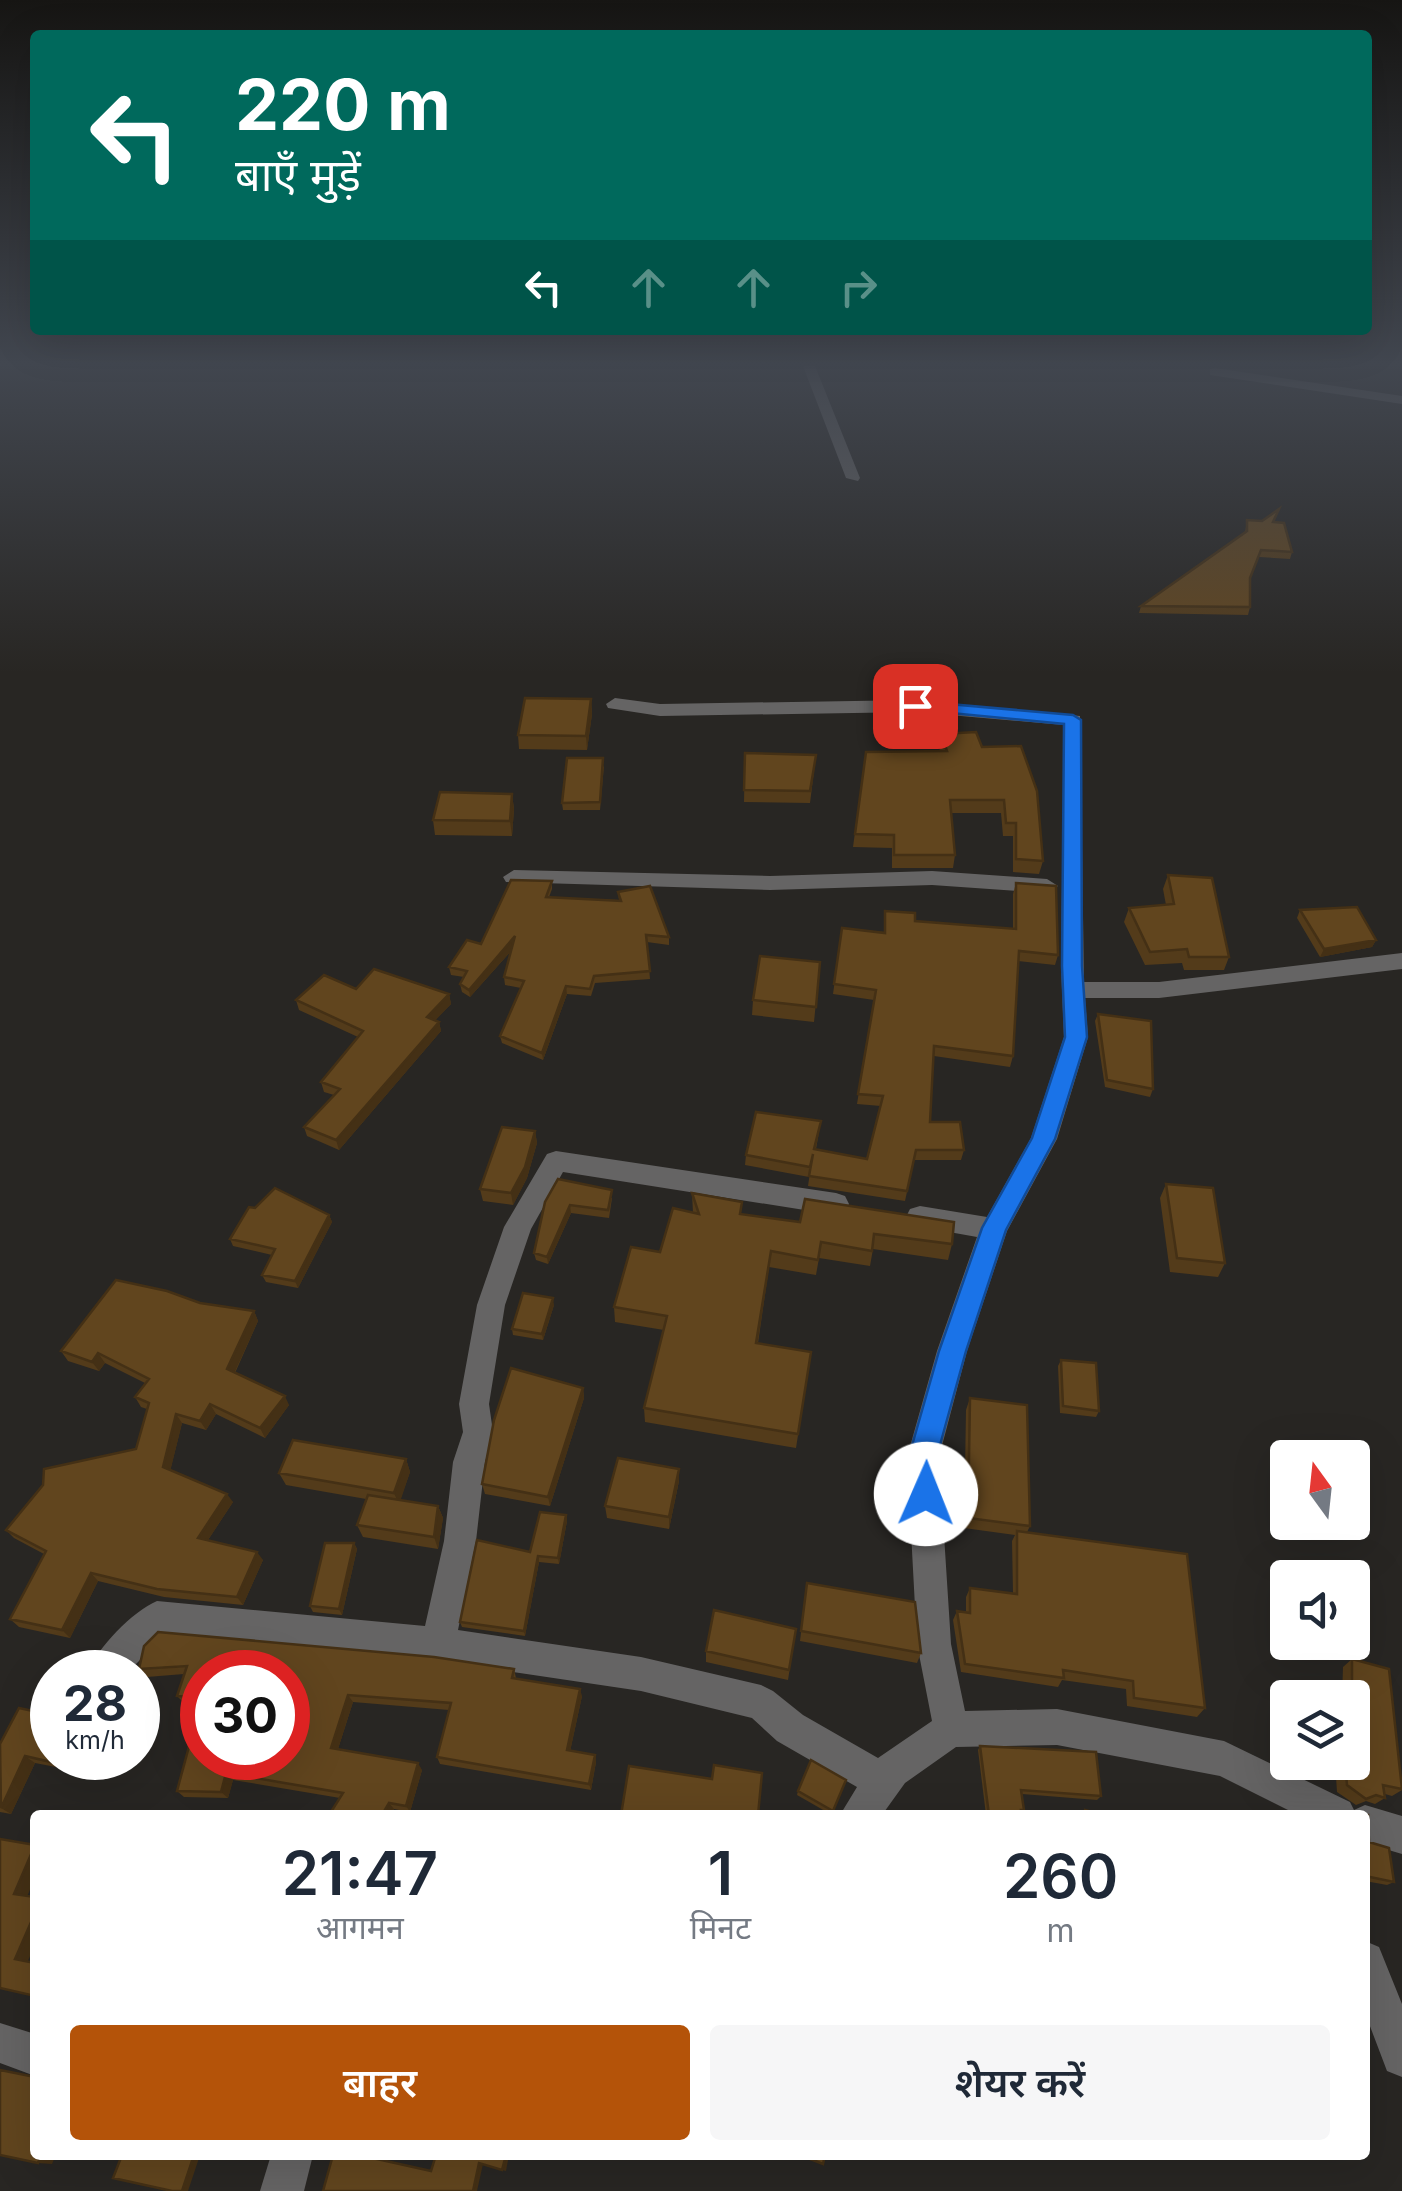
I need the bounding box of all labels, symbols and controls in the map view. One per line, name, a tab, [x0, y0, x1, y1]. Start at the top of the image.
text: 220 m	[235, 62, 451, 147]
icon: left	[70, 70, 200, 200]
text: बाएँ मुड़ें	[235, 147, 361, 202]
icon: left	[516, 260, 571, 315]
icon: ahead	[621, 260, 676, 315]
icon: ahead	[726, 260, 781, 315]
icon: right	[831, 260, 886, 315]
pin	[873, 664, 958, 749]
icon: arrive	[888, 679, 943, 734]
north arrow	[1270, 1440, 1370, 1540]
map controls	[1270, 1440, 1370, 1780]
position arrow	[874, 1442, 978, 1546]
button: sound	[1270, 1560, 1370, 1660]
speed limit sign: 30	[180, 1650, 310, 1780]
text: 28	[63, 1673, 127, 1733]
button: layers	[1270, 1680, 1370, 1780]
text: km/h	[65, 1725, 125, 1755]
text: 21:47	[282, 1837, 438, 1909]
text: 1	[708, 1837, 733, 1909]
text: 260	[1003, 1840, 1118, 1912]
text: आगमन	[316, 1908, 404, 1947]
text: मिनट	[690, 1908, 751, 1947]
text: m	[1047, 1911, 1075, 1950]
button: बाहर	[70, 2025, 690, 2140]
button: शेयर करें	[710, 2025, 1330, 2140]

